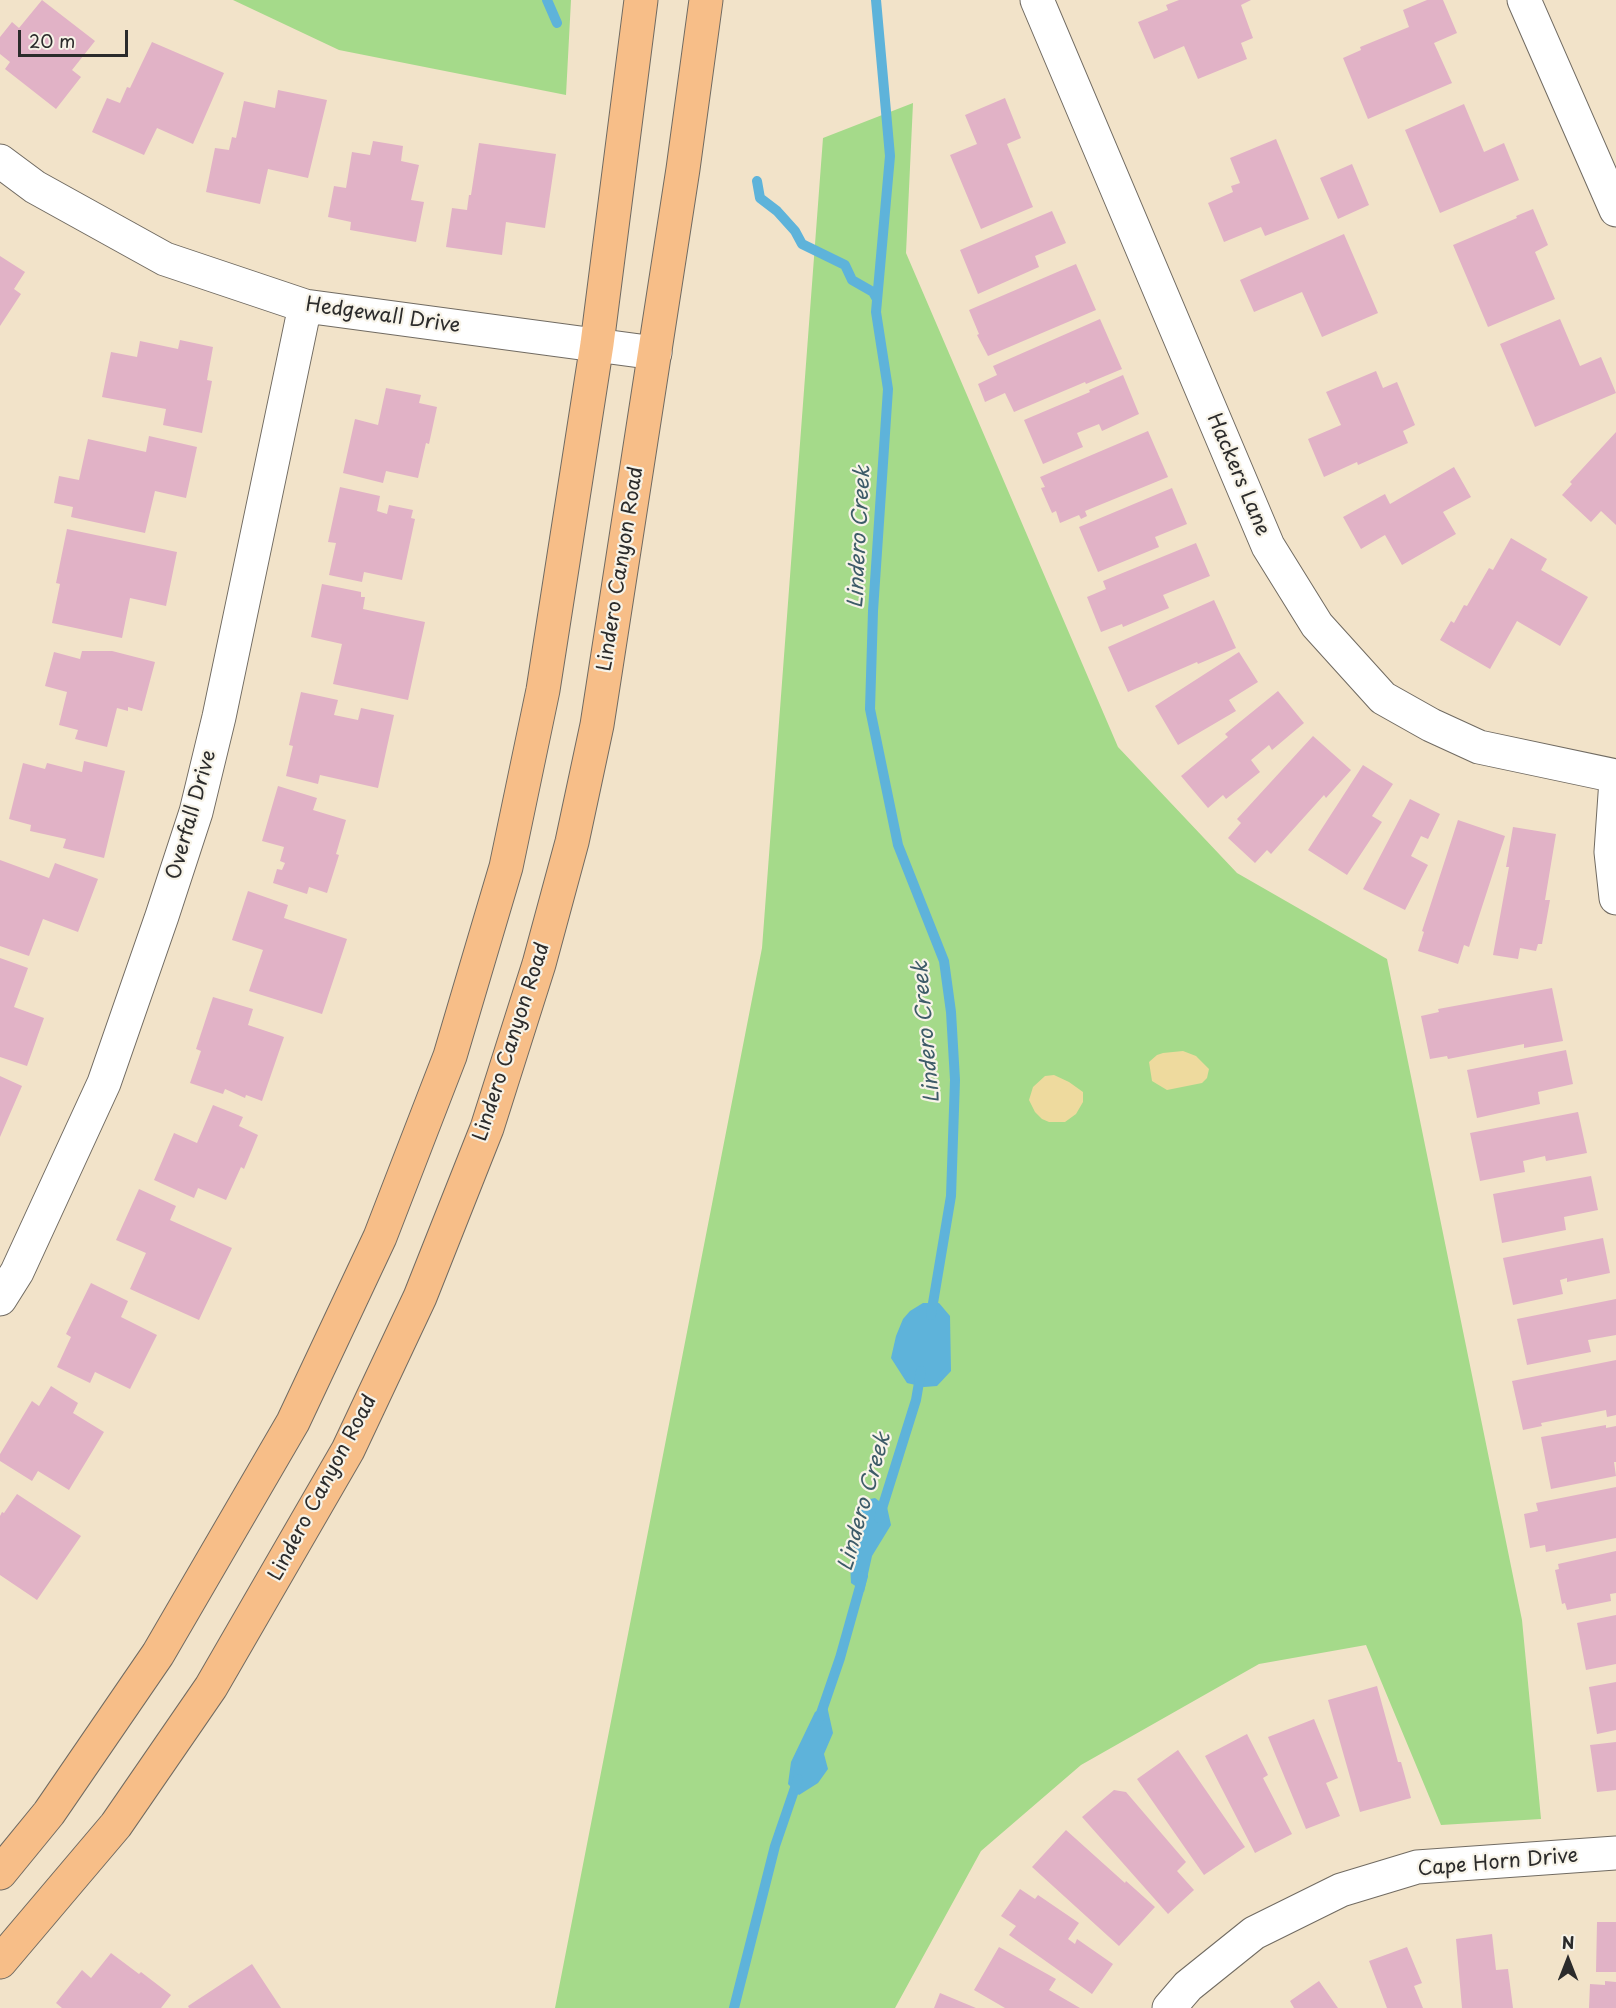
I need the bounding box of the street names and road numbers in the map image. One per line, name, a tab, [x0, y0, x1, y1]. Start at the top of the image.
street label: Hedgewall Drive	[304, 293, 462, 339]
street label: Hackers Lane	[1201, 410, 1275, 540]
street label: Lindero Canyon Road	[593, 465, 649, 673]
street label: Overfall Drive	[162, 747, 222, 883]
street label: Lindero Canyon Road	[469, 940, 555, 1144]
street label: Lindero Canyon Road	[264, 1391, 382, 1585]
street label: Cape Horn Drive	[1417, 1844, 1579, 1882]

